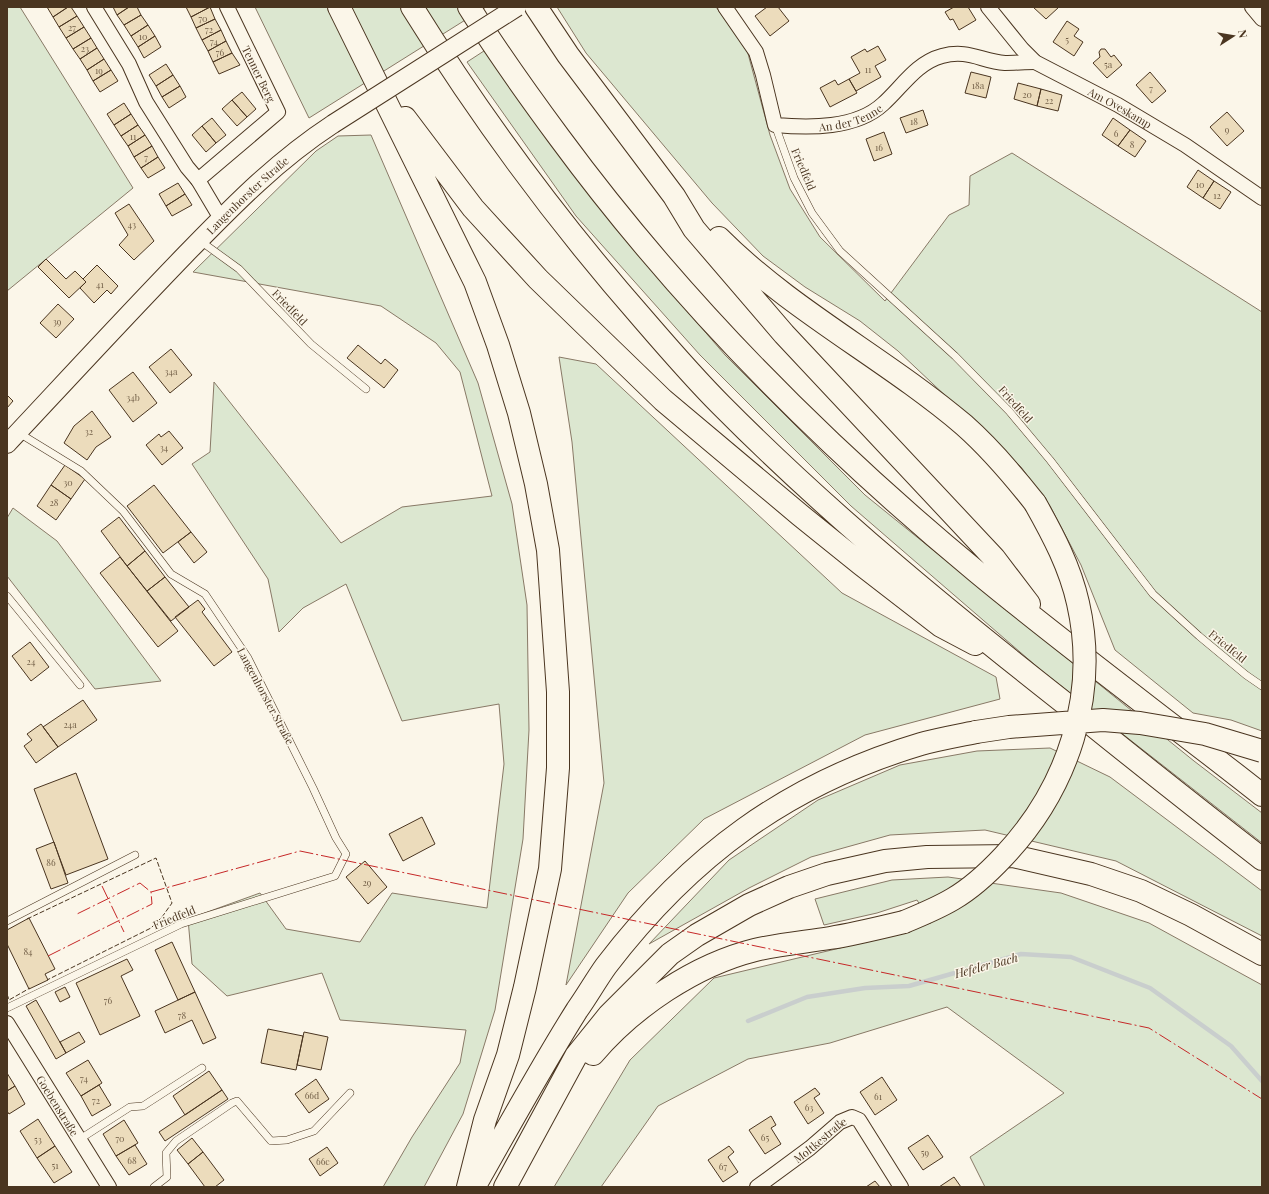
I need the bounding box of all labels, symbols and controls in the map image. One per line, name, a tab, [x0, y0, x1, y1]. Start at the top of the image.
house number: 70	[198, 12, 208, 24]
north arrow	[1213, 16, 1253, 56]
house number: 27	[68, 21, 76, 33]
house number: 72	[205, 23, 213, 35]
text: N	[1235, 28, 1251, 39]
house number: 10	[139, 30, 147, 42]
house number: 5	[1065, 33, 1069, 45]
house number: 74	[210, 35, 218, 47]
house number: 23	[81, 42, 89, 54]
street label: Tenner Berg	[239, 43, 279, 105]
house number: 76	[216, 46, 224, 58]
house number: 5a	[1104, 58, 1113, 70]
house number: 11	[865, 63, 872, 75]
house number: 19	[95, 64, 103, 76]
house number: 18a	[972, 79, 985, 91]
house number: 7	[1149, 82, 1153, 94]
street label: Am Oveskamp	[1085, 83, 1155, 131]
house number: 20	[1022, 88, 1032, 100]
house number: 22	[1045, 94, 1053, 106]
street label: An der Tenne	[817, 100, 886, 134]
house number: 18	[910, 115, 918, 127]
house number: 9	[1225, 123, 1230, 135]
house number: 6	[1114, 127, 1119, 139]
house number: 11	[130, 130, 137, 142]
house number: 8	[1130, 138, 1135, 150]
house number: 16	[875, 141, 883, 153]
street label: Friedfeld	[788, 145, 820, 193]
house number: 7	[144, 151, 148, 163]
street label: Langenhorster Straße	[203, 152, 292, 237]
house number: 10	[1196, 178, 1204, 190]
house number: 12	[1213, 189, 1221, 201]
house number: 43	[128, 218, 136, 230]
house number: 41	[96, 278, 105, 290]
street label: Friedfeld	[269, 286, 311, 329]
house number: 39	[53, 315, 62, 327]
house number: 34a	[165, 365, 178, 377]
street label: Friedfeld	[995, 382, 1037, 426]
house number: 34b	[126, 391, 140, 403]
house number: 32	[85, 425, 93, 437]
house number: 34	[160, 441, 169, 453]
house number: 30	[63, 476, 73, 488]
house number: 28	[50, 496, 59, 508]
street label: Friedfeld	[1206, 626, 1251, 666]
street label: Langenhorster Straße	[234, 645, 298, 747]
house number: 24	[27, 655, 36, 667]
house number: 24a	[63, 718, 77, 730]
house number: 86	[46, 856, 56, 868]
house number: 29	[363, 876, 372, 888]
street label: Friedfeld	[150, 901, 198, 932]
house number: 84	[23, 945, 33, 957]
water label: Hefeler Bach	[952, 949, 1019, 981]
house number: 76	[104, 994, 112, 1006]
house number: 78	[178, 1009, 186, 1021]
street label: Goebenstraße	[34, 1072, 83, 1139]
house number: 74	[80, 1072, 88, 1084]
house number: 66d	[305, 1089, 320, 1101]
house number: 61	[874, 1090, 883, 1102]
house number: 72	[92, 1094, 100, 1106]
house number: 63	[805, 1101, 813, 1113]
street label: Moltkestraße	[790, 1113, 849, 1165]
house number: 65	[761, 1131, 769, 1143]
house number: 70	[115, 1132, 125, 1144]
house number: 53	[34, 1133, 42, 1145]
house number: 59	[921, 1146, 930, 1158]
house number: 68	[127, 1154, 137, 1166]
house number: 66e	[316, 1155, 330, 1167]
house number: 51	[51, 1159, 59, 1171]
house number: 67	[719, 1160, 727, 1172]

